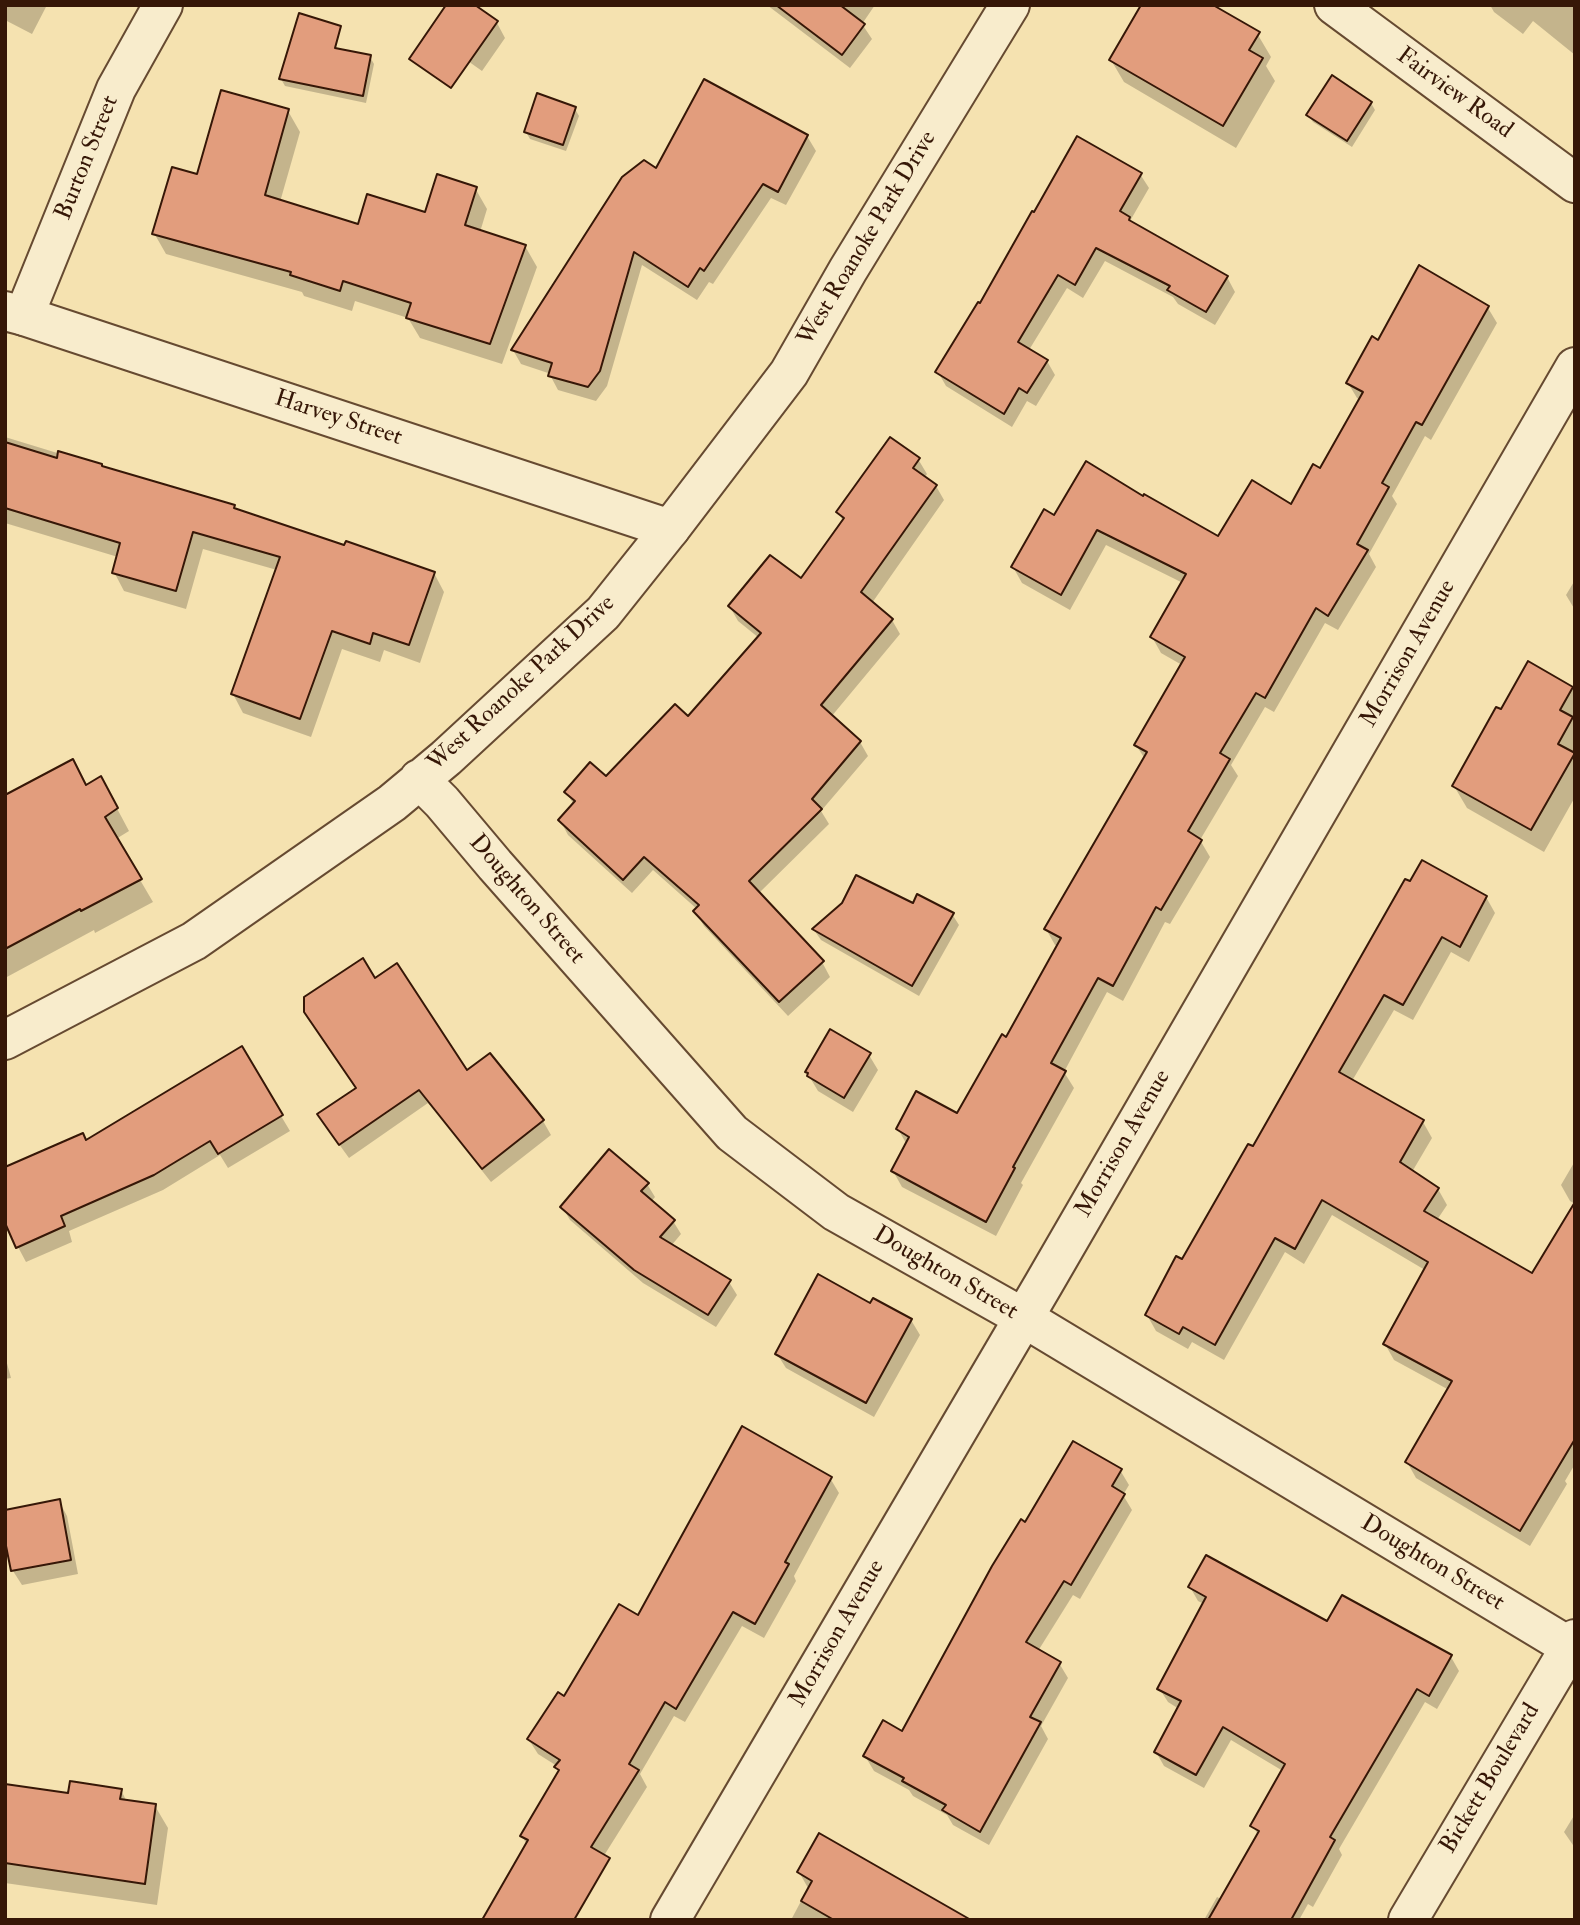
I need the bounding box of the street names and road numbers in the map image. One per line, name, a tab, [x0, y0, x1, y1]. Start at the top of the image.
street label: Fairview Road	[1390, 42, 1518, 146]
street label: Burton Street	[50, 92, 126, 224]
street label: West Roanoke Park Drive	[792, 126, 944, 352]
street label: Harvey Street	[271, 385, 405, 453]
street label: Morrison Avenue	[1355, 575, 1463, 733]
street label: West Roanoke Park Drive	[422, 590, 622, 778]
street label: Doughton Street	[462, 829, 590, 971]
street label: Morrison Avenue	[1070, 1065, 1178, 1223]
street label: Doughton Street	[868, 1221, 1022, 1327]
street label: Doughton Street	[1355, 1510, 1509, 1618]
street label: Morrison Avenue	[784, 1555, 892, 1713]
street label: Bickett Boulevard	[1435, 1699, 1547, 1859]

